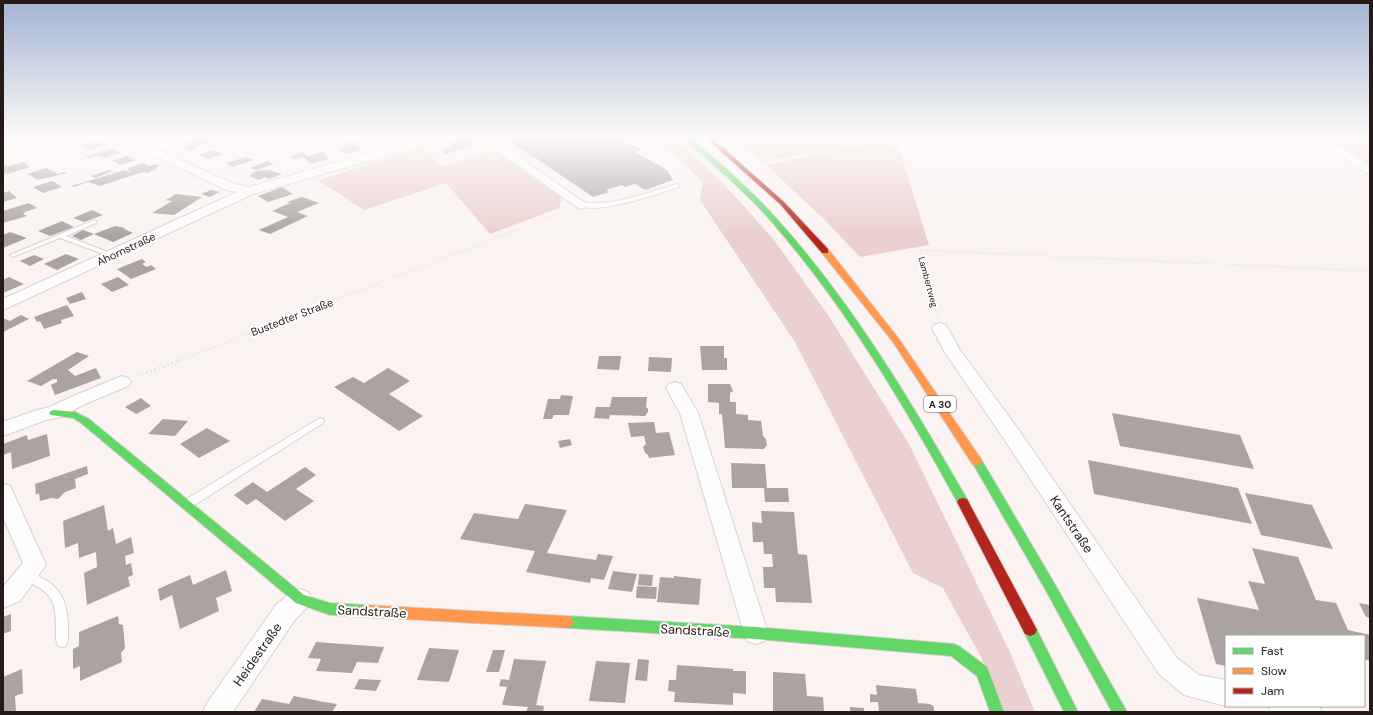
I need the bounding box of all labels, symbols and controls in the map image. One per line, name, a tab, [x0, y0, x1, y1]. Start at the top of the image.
street label: Ahornstraße	[94, 229, 158, 269]
street label: Lambertweg	[915, 255, 941, 309]
street label: Bustedter Straße	[249, 295, 335, 339]
road number: A 30	[924, 396, 956, 412]
street label: Kantstraße	[1046, 492, 1097, 556]
street label: Sandstraße	[337, 601, 407, 622]
street label: Heidestraße	[229, 619, 286, 689]
street label: Sandstraße	[660, 620, 730, 641]
legend	[1225, 635, 1365, 707]
text: Fast	[1261, 643, 1284, 659]
text: Slow	[1261, 663, 1287, 679]
text: Jam	[1261, 683, 1284, 699]

